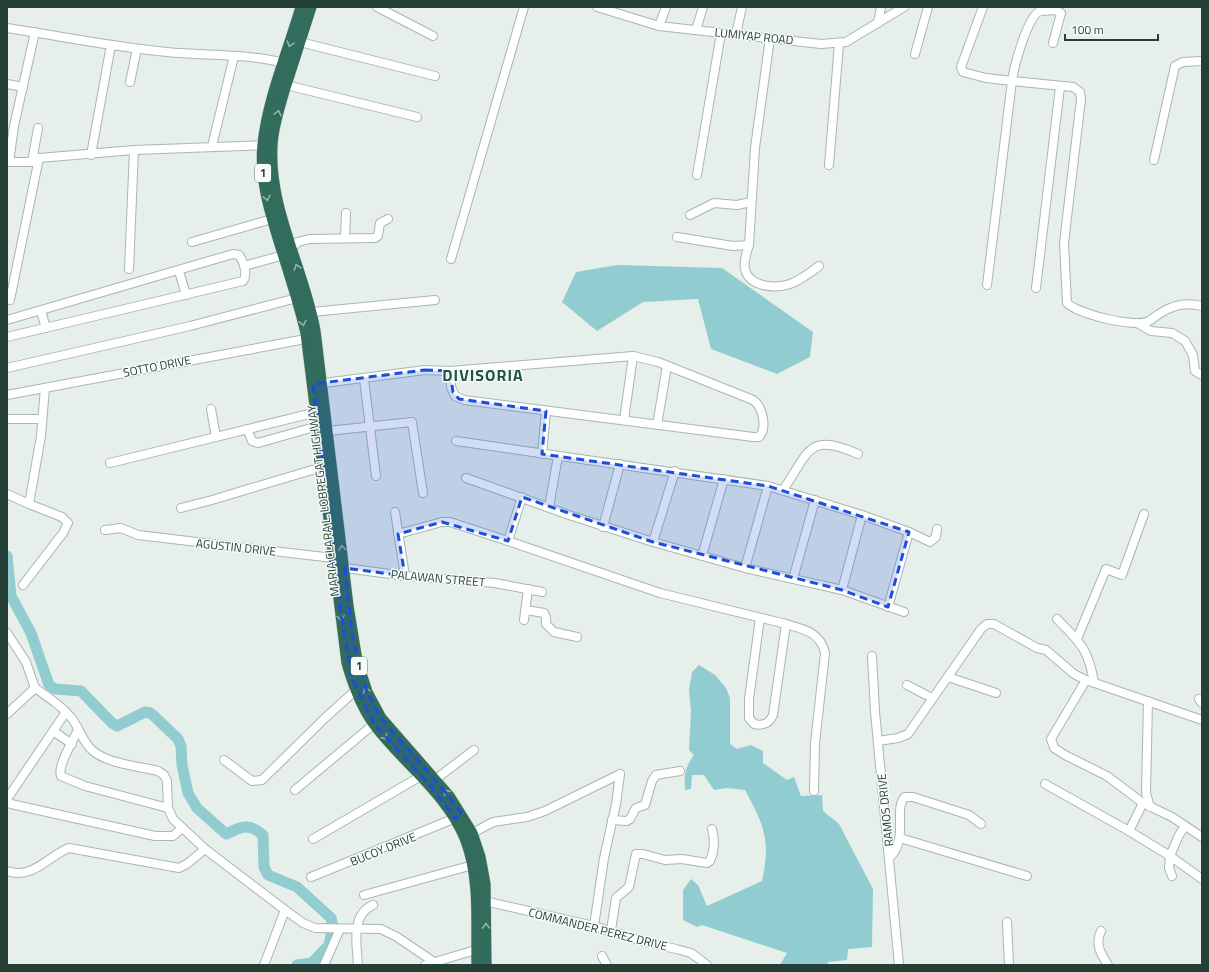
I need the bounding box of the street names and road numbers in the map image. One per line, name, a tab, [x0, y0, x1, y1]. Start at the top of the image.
street label: LUMIYAP ROAD	[714, 22, 795, 50]
road number: 1	[255, 164, 271, 182]
street label: SOTTO DRIVE	[121, 350, 193, 382]
street label: MARIA CLARA L. LOBREGAT HIGHWAY	[302, 404, 344, 598]
street label: AGUSTIN DRIVE	[195, 533, 277, 561]
street label: PALAWAN STREET	[390, 564, 487, 592]
road number: 1	[351, 657, 367, 675]
street label: RAMOS DRIVE	[872, 772, 898, 847]
street label: BUCOY DRIVE	[347, 827, 419, 871]
street label: COMMANDER PEREZ DRIVE	[526, 903, 670, 956]

